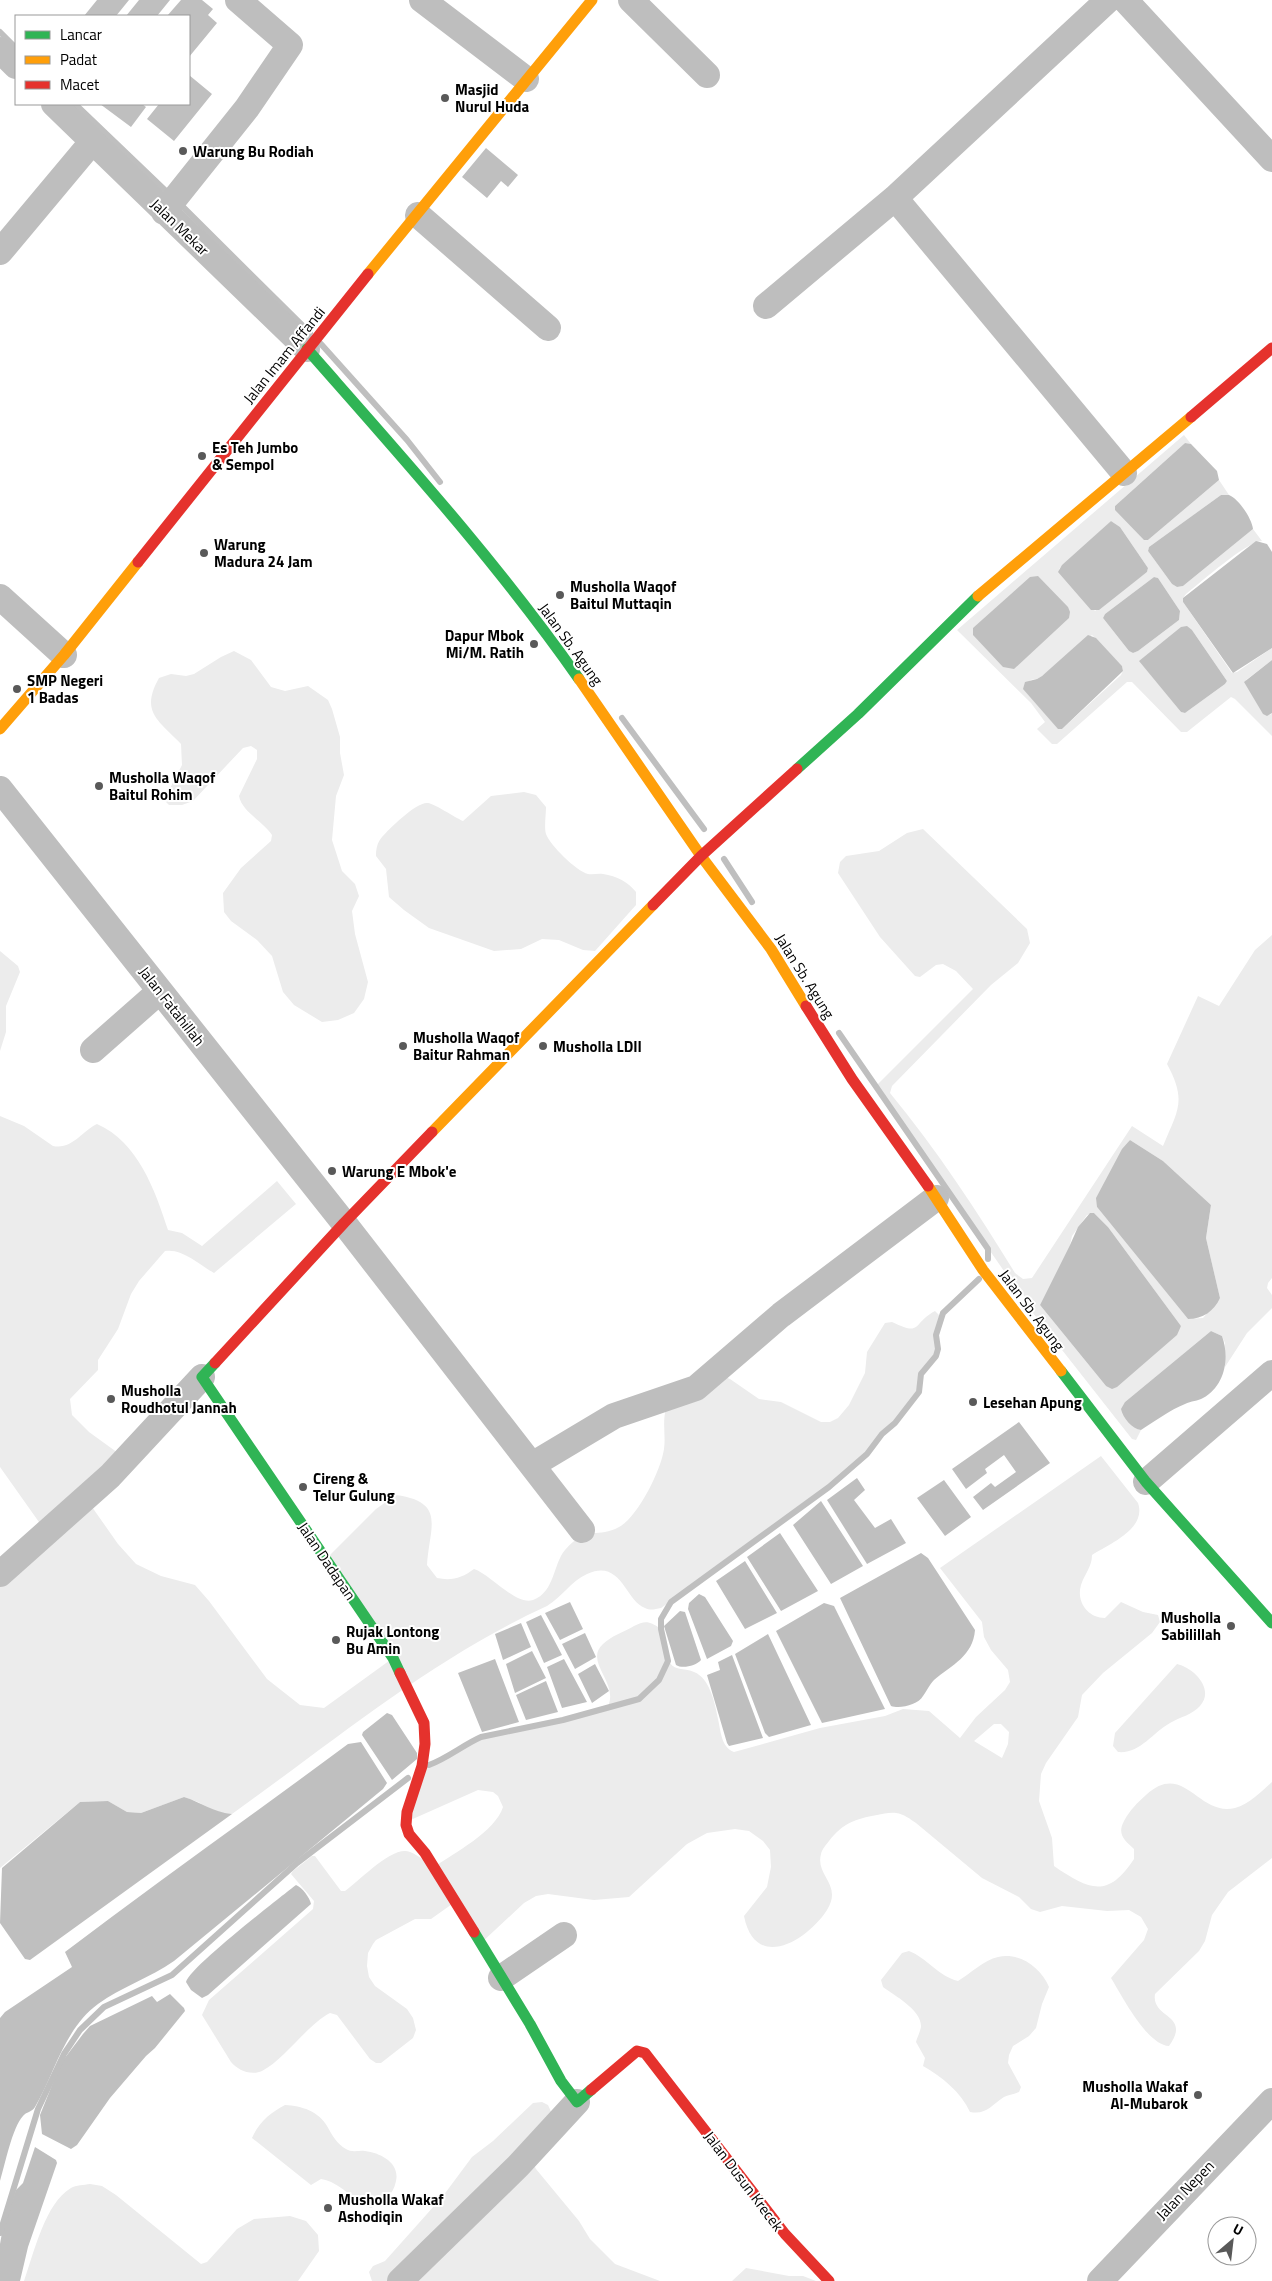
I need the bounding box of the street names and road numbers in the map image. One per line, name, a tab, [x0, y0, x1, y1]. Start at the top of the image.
street label: Jalan Mekar	[145, 193, 215, 261]
street label: Jalan Imam Affandi	[238, 301, 330, 409]
street label: Jalan Sb. Agung	[533, 598, 609, 690]
street label: Jalan Sb. Agung	[770, 929, 841, 1023]
street label: Jalan Fatahillah	[133, 961, 211, 1051]
street label: Jalan Sb. Agung	[994, 1264, 1071, 1356]
street label: Jalan Dadapan	[292, 1517, 362, 1605]
street label: Jalan Dusun Krecek	[699, 2126, 789, 2236]
street label: Jalan Nepen	[1151, 2155, 1219, 2225]

